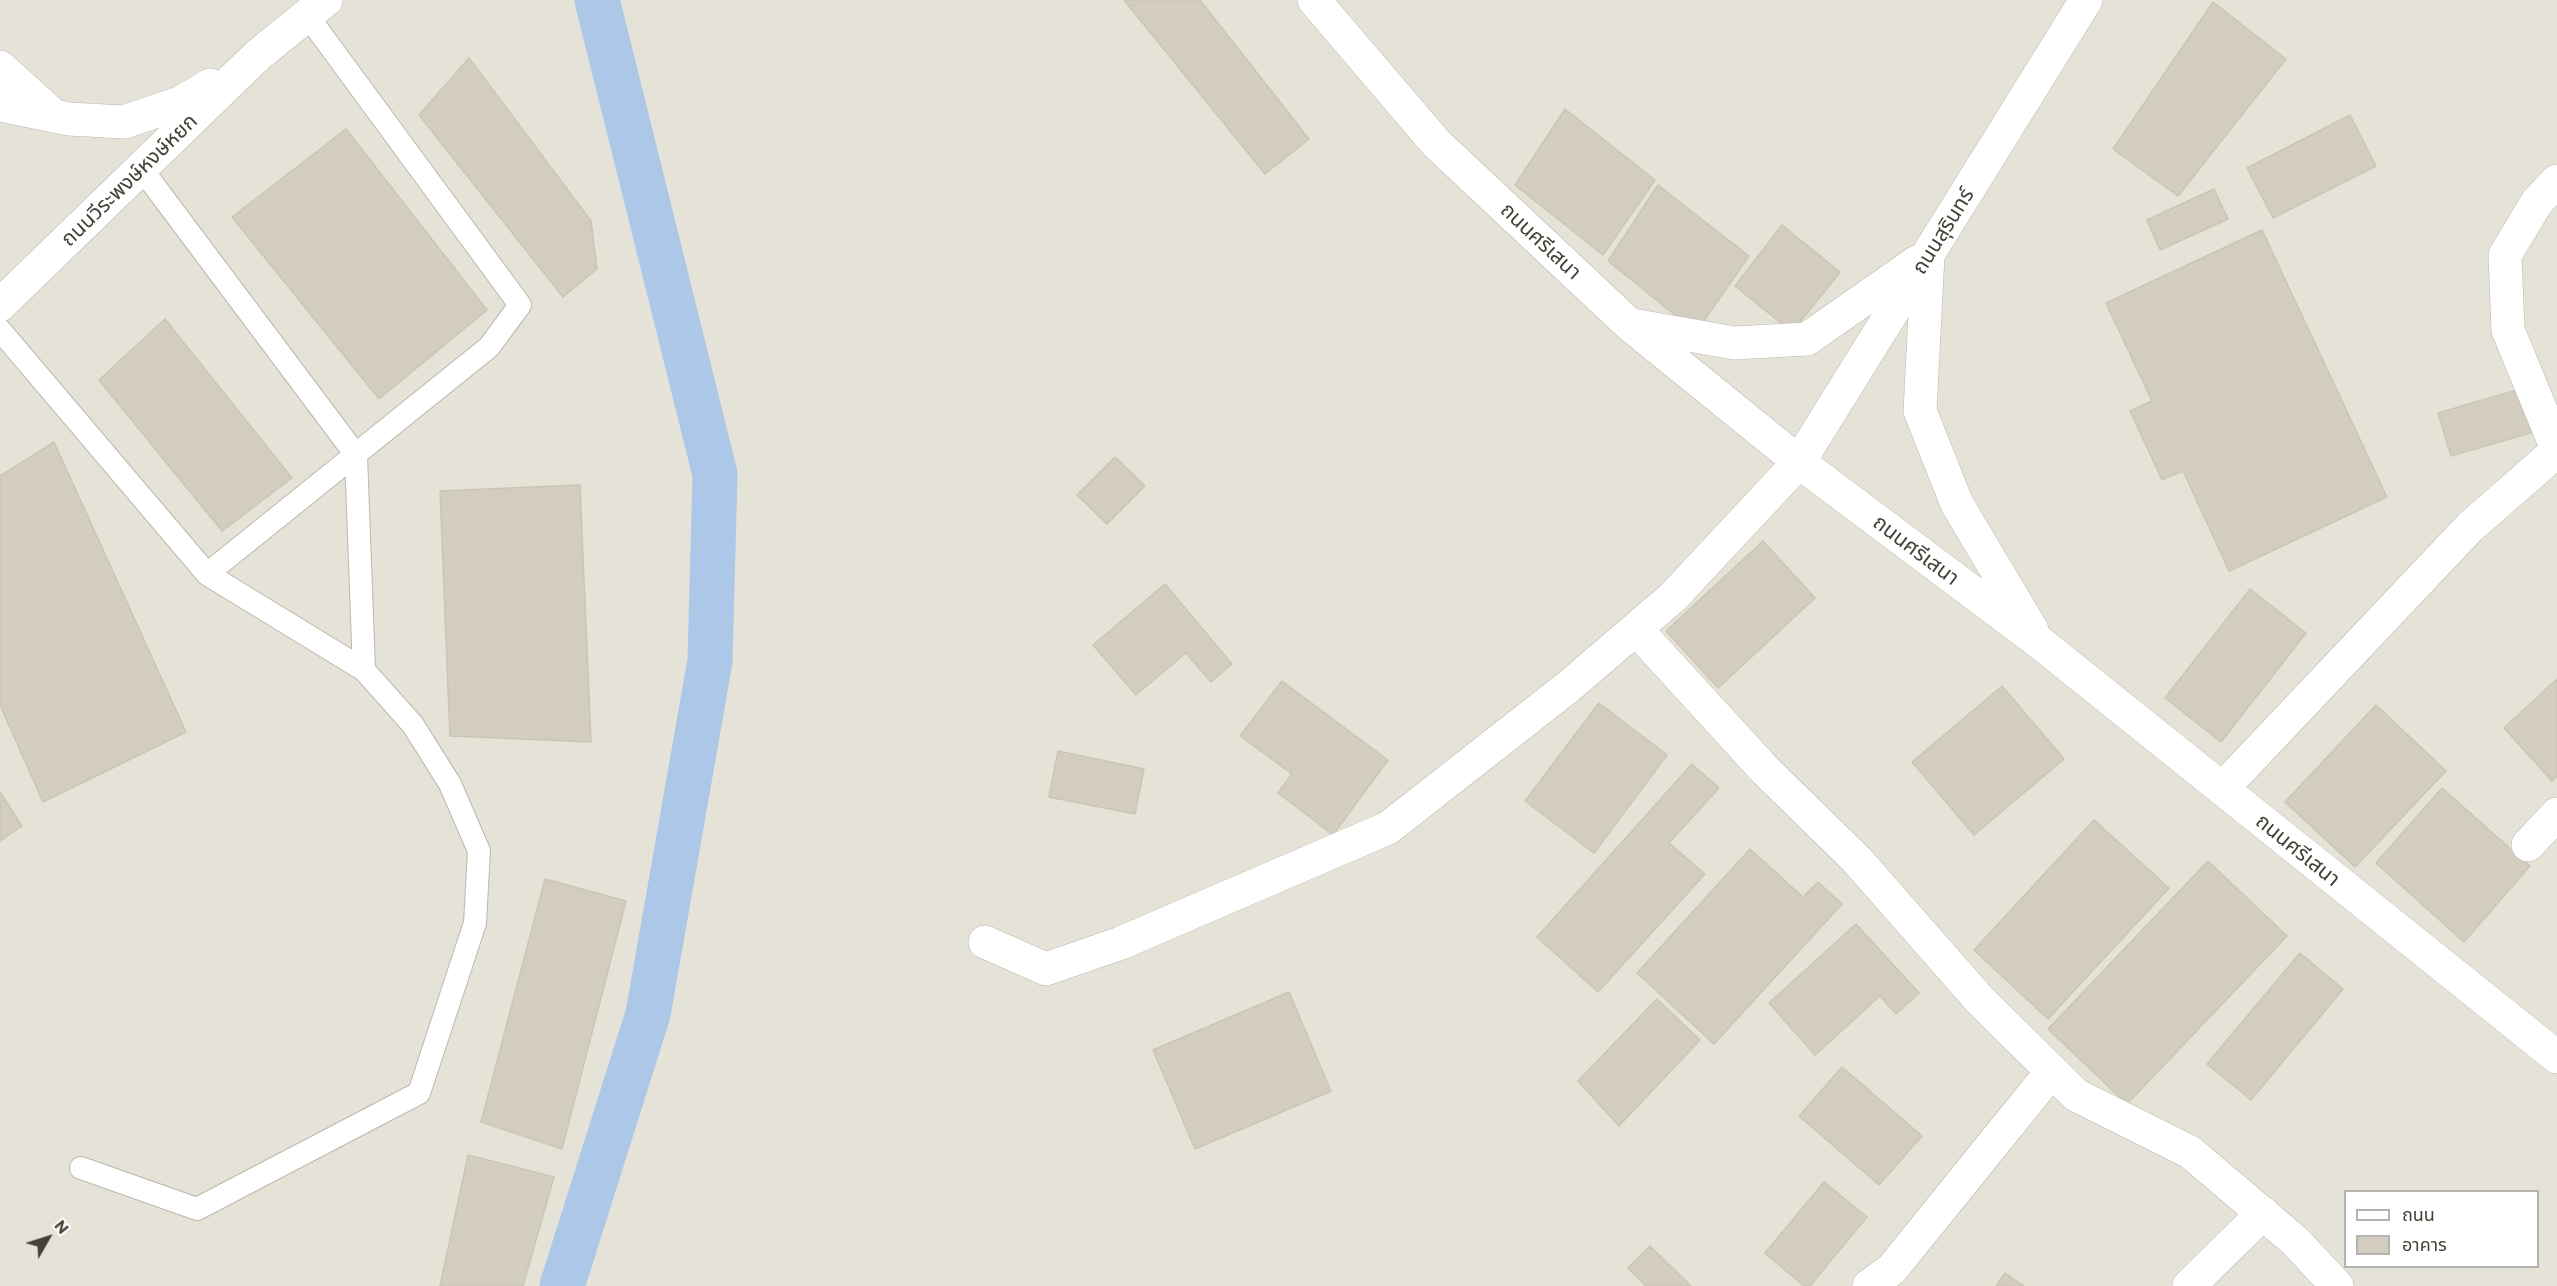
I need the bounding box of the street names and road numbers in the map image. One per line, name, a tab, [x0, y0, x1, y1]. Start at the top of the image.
street label: ถนนวีระพงษ์หงษ์หยก	[56, 108, 202, 252]
street label: ถนนสุรินทร์	[1907, 183, 1979, 279]
street label: ถนนศรีเสนา	[1495, 197, 1587, 285]
street label: ถนนศรีเสนา	[1868, 509, 1964, 591]
street label: ถนนศรีเสนา	[2251, 808, 2345, 892]

